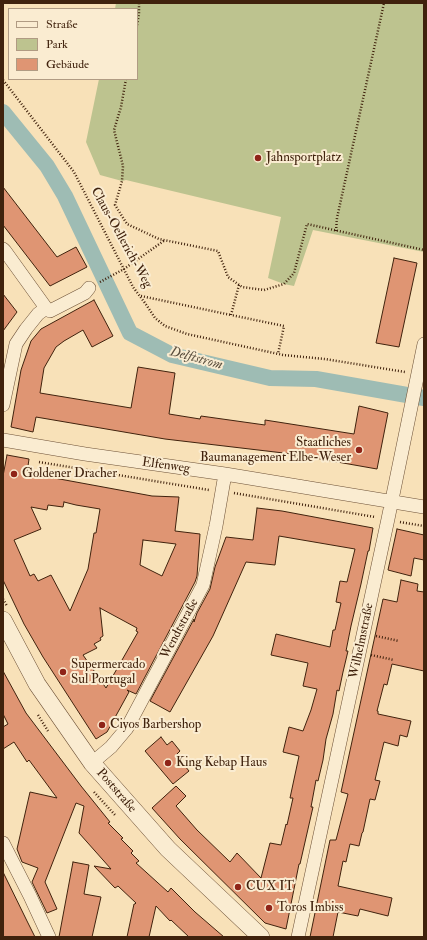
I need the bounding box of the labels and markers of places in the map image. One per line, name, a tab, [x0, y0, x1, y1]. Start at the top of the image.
place label: Jahnsportplatz	[266, 150, 342, 166]
marker: Jahnsportplatz	[253, 153, 263, 163]
place label: Staatliches Baumanagement Elbe-Weser	[200, 435, 351, 466]
marker: Staatliches Baumanagement Elbe-Weser	[354, 445, 364, 455]
place label: Goldener Dracher	[22, 466, 117, 482]
marker: Goldener Dracher	[9, 469, 19, 479]
place label: Supermercado Sul Portugal	[71, 657, 145, 688]
marker: Supermercado Sul Portugal	[58, 667, 68, 677]
place label: Ciyos Barbershop	[110, 717, 201, 733]
marker: Ciyos Barbershop	[97, 720, 107, 730]
place label: King Kebap Haus	[176, 755, 267, 771]
marker: King Kebap Haus	[163, 758, 173, 768]
place label: CUX IT	[246, 879, 294, 895]
marker: CUX IT	[233, 882, 243, 892]
place label: Toros Imbiss	[277, 900, 343, 916]
marker: Toros Imbiss	[264, 903, 274, 913]

